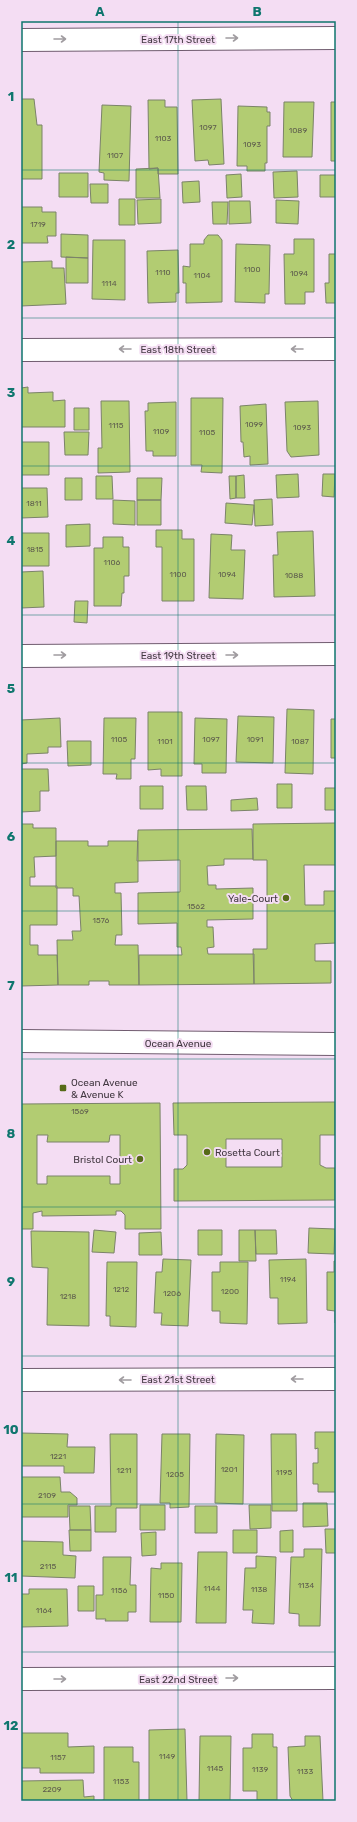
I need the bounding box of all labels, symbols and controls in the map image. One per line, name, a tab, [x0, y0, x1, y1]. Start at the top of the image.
text: A	[95, 4, 105, 19]
text: B	[252, 4, 262, 19]
street label: East 17th Street	[141, 34, 215, 46]
one-way arrow	[225, 34, 238, 42]
one-way arrow	[53, 35, 66, 43]
text: 1	[8, 89, 14, 104]
house number: 1097	[199, 123, 217, 132]
house number: 1089	[289, 126, 307, 135]
house number: 1103	[155, 134, 172, 143]
house number: 1093	[243, 140, 261, 149]
house number: 1107	[107, 151, 123, 160]
house number: 1719	[30, 220, 46, 229]
text: 2	[7, 237, 15, 252]
house number: 1100	[243, 265, 261, 274]
house number: 1110	[155, 268, 171, 277]
house number: 1094	[290, 269, 308, 278]
house number: 1104	[194, 271, 210, 280]
house number: 1114	[101, 279, 117, 288]
street label: East 18th Street	[140, 344, 216, 356]
one-way arrow	[119, 345, 132, 353]
one-way arrow	[291, 345, 304, 353]
text: 3	[7, 385, 16, 400]
house number: 1099	[245, 420, 263, 429]
house number: 1115	[108, 421, 124, 430]
house number: 1093	[293, 423, 311, 432]
house number: 1109	[153, 427, 170, 436]
house number: 1105	[199, 428, 216, 437]
house number: 1811	[26, 499, 42, 508]
text: 4	[7, 533, 16, 548]
house number: 1815	[27, 545, 44, 554]
house number: 1106	[104, 558, 121, 567]
house number: 1100	[169, 570, 187, 579]
house number: 1094	[218, 570, 236, 579]
house number: 1088	[285, 571, 303, 580]
street label: East 19th Street	[141, 650, 215, 662]
one-way arrow	[53, 651, 66, 659]
one-way arrow	[225, 651, 238, 659]
text: 5	[7, 681, 15, 696]
house number: 1105	[111, 735, 128, 744]
house number: 1097	[202, 735, 220, 744]
house number: 1091	[247, 735, 263, 744]
house number: 1101	[157, 737, 173, 746]
house number: 1087	[291, 737, 309, 746]
text: 6	[7, 829, 16, 844]
place label: Yale-Court	[228, 893, 278, 905]
marker: Yale-Court	[281, 893, 291, 903]
house number: 1562	[187, 902, 205, 911]
house number: 1576	[93, 916, 110, 925]
text: 7	[7, 978, 15, 993]
street label: Ocean Avenue	[145, 1038, 212, 1050]
place label: Ocean Avenue & Avenue K	[71, 1077, 138, 1101]
marker: Ocean Avenue & Avenue K	[58, 1083, 68, 1093]
house number: 1569	[71, 1107, 89, 1116]
text: 8	[7, 1126, 16, 1141]
marker: Rosetta Court	[202, 1147, 212, 1157]
place label: Rosetta Court	[215, 1147, 280, 1159]
place label: Bristol Court	[73, 1154, 132, 1166]
marker: Bristol Court	[135, 1154, 145, 1164]
text: 9	[7, 1274, 15, 1289]
house number: 1194	[280, 1275, 296, 1284]
house number: 1212	[113, 1285, 129, 1294]
house number: 1200	[221, 1287, 239, 1296]
house number: 1206	[163, 1289, 181, 1298]
house number: 1218	[60, 1292, 76, 1301]
street label: East 21st Street	[141, 1374, 215, 1386]
one-way arrow	[291, 1375, 304, 1383]
one-way arrow	[119, 1376, 132, 1384]
text: 10	[3, 1422, 19, 1437]
house number: 1221	[50, 1452, 66, 1461]
house number: 1201	[221, 1465, 237, 1474]
house number: 1211	[117, 1466, 131, 1475]
house number: 1195	[276, 1468, 292, 1477]
house number: 1205	[166, 1470, 184, 1479]
house number: 2109	[38, 1491, 56, 1500]
house number: 2115	[40, 1562, 56, 1571]
text: 11	[5, 1570, 17, 1585]
house number: 1134	[298, 1581, 314, 1590]
house number: 1144	[204, 1584, 220, 1593]
house number: 1138	[251, 1585, 267, 1594]
house number: 1156	[111, 1586, 127, 1595]
house number: 1150	[158, 1591, 174, 1600]
house number: 1164	[36, 1606, 52, 1615]
street label: East 22nd Street	[139, 1674, 217, 1686]
one-way arrow	[225, 1674, 238, 1682]
one-way arrow	[53, 1675, 66, 1683]
text: 12	[4, 1718, 18, 1733]
house number: 1149	[159, 1752, 176, 1761]
house number: 1157	[50, 1753, 66, 1762]
house number: 1145	[207, 1764, 224, 1773]
house number: 1139	[252, 1765, 268, 1774]
house number: 1133	[297, 1767, 313, 1776]
house number: 1153	[113, 1777, 129, 1786]
house number: 2209	[42, 1785, 62, 1794]

